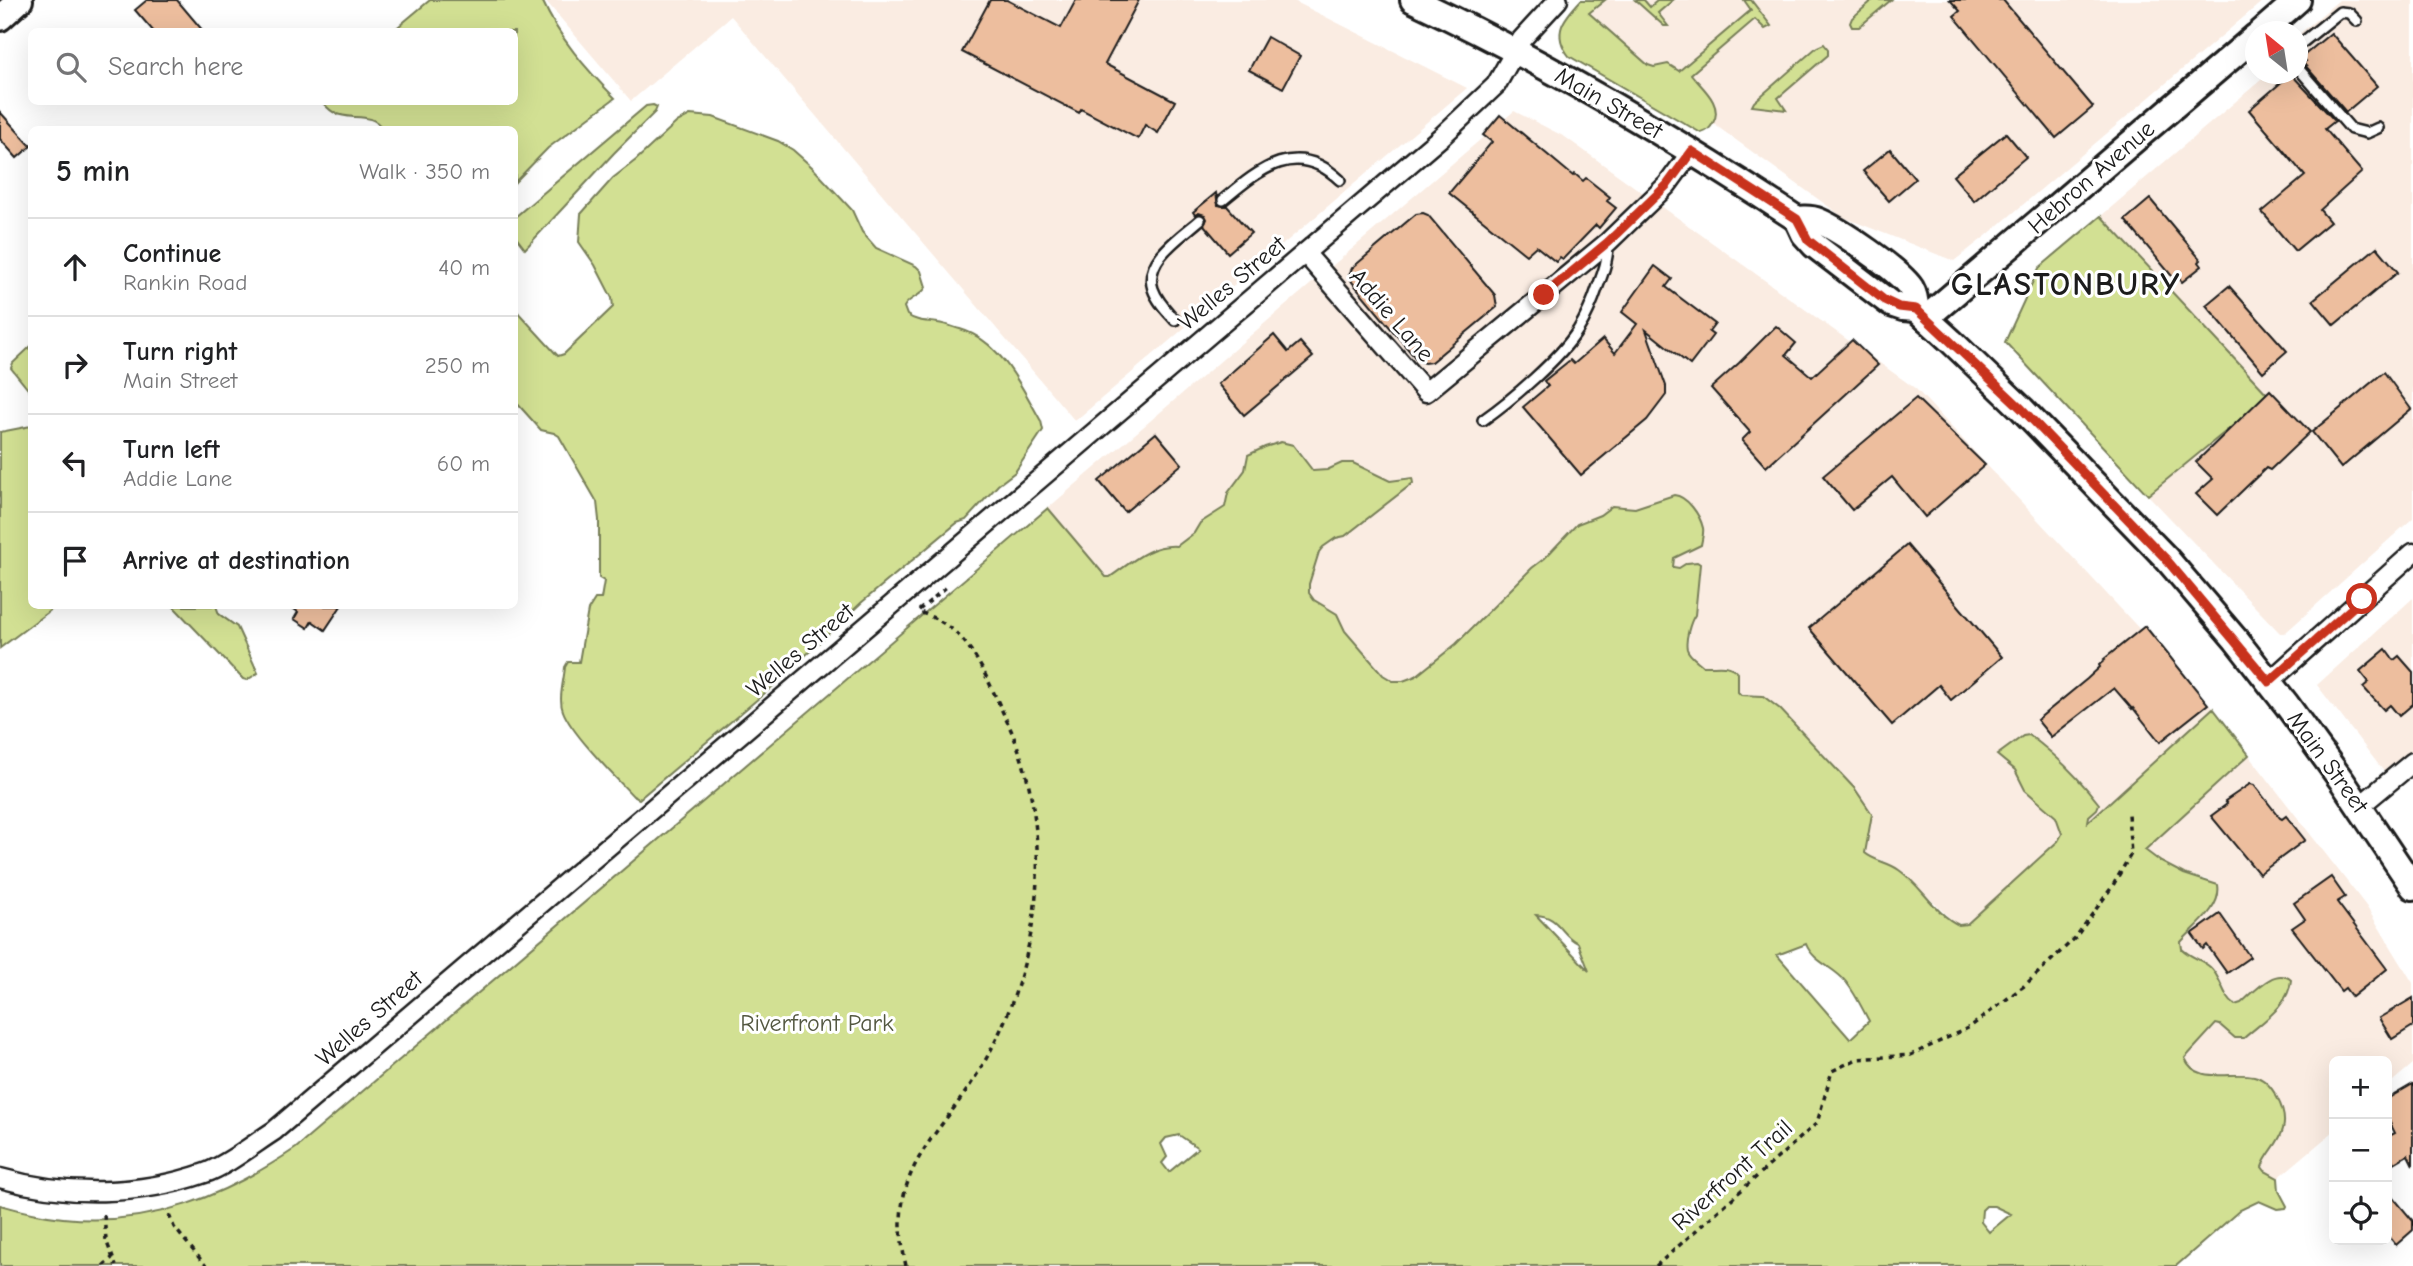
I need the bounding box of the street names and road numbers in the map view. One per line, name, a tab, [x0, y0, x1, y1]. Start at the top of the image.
street label: Main Street	[1550, 61, 1669, 146]
street label: Hebron Avenue	[2022, 114, 2160, 240]
street label: Welles Street	[1173, 229, 1292, 336]
street label: Addie Lane	[1344, 263, 1440, 367]
street label: Welles Street	[741, 596, 860, 703]
street label: Main Street	[2282, 706, 2375, 819]
street label: Welles Street	[310, 963, 429, 1072]
street label: Riverfront Trail	[1666, 1114, 1798, 1236]

